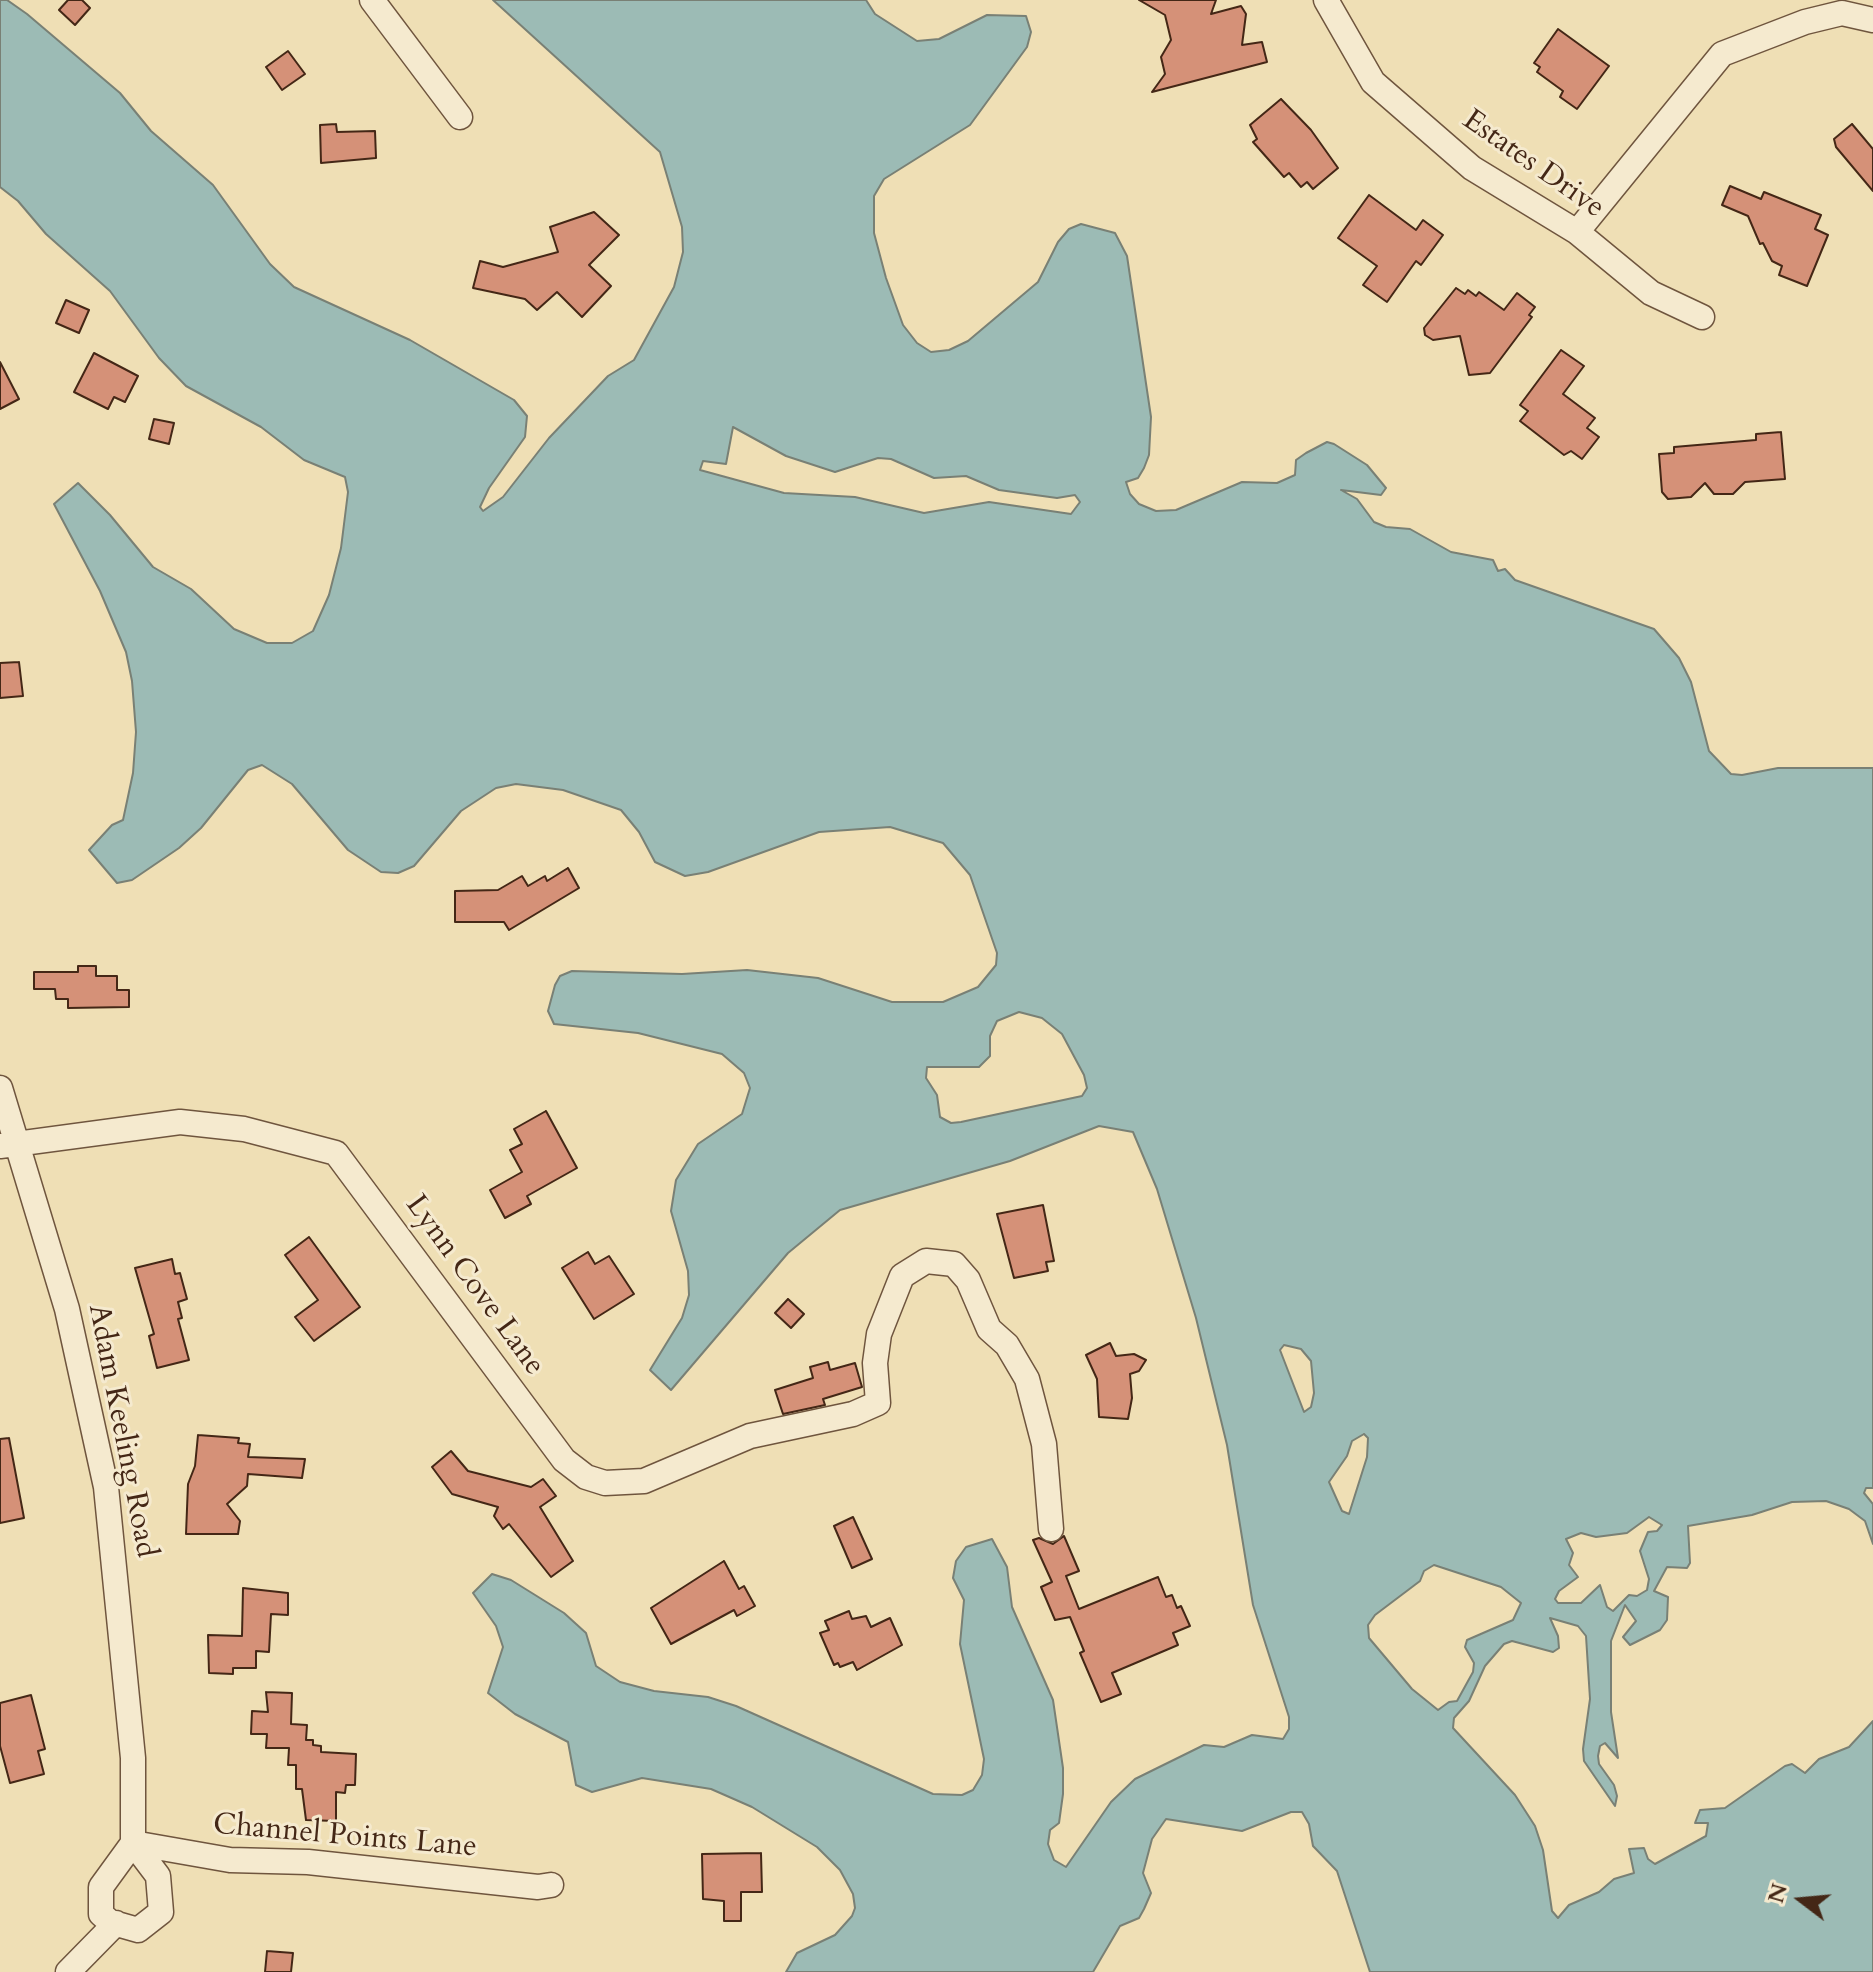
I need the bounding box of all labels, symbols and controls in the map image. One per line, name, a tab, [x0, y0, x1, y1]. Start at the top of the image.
street label: Estates Drive	[1455, 103, 1611, 227]
street label: Lynn Cove Lane	[397, 1189, 551, 1383]
street label: Adam Keeling Road	[79, 1301, 163, 1561]
street label: Channel Points Lane	[212, 1808, 478, 1866]
north arrow	[1761, 1860, 1841, 1940]
text: N	[1761, 1880, 1795, 1907]

